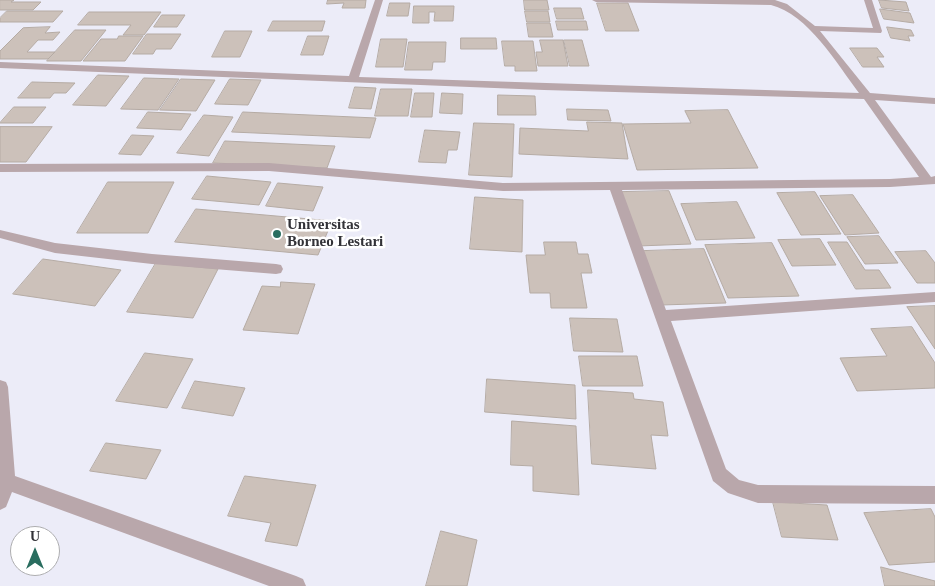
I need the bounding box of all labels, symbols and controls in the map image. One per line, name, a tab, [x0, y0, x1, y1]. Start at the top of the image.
place label: Universitas Borneo Lestari	[287, 216, 383, 251]
marker: Universitas Borneo Lestari	[271, 228, 283, 240]
north arrow	[10, 526, 60, 576]
text: U	[30, 529, 40, 544]

